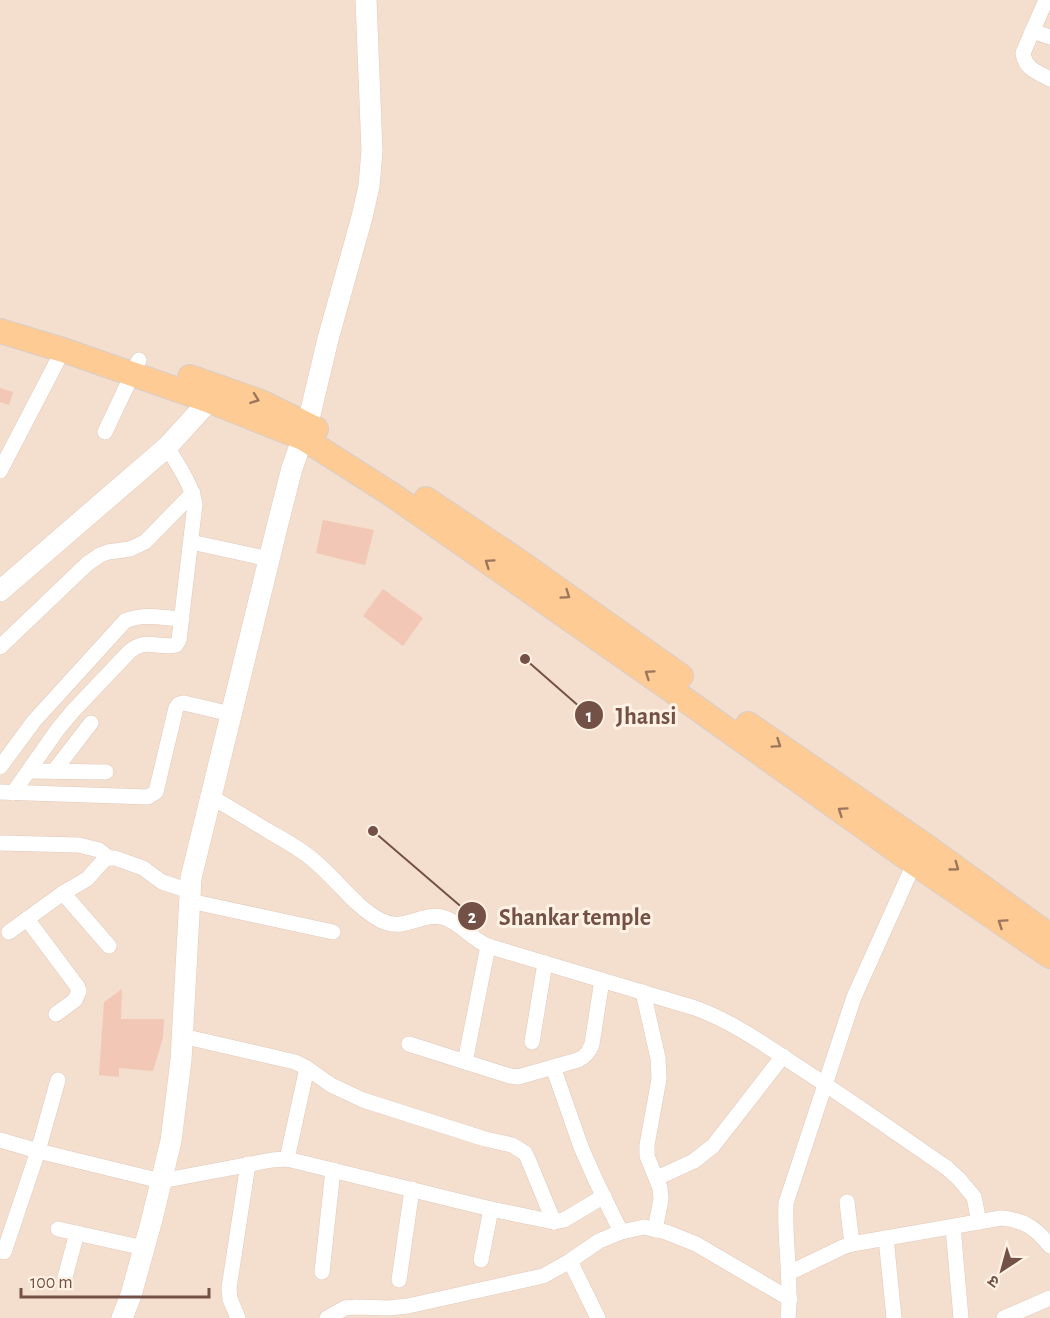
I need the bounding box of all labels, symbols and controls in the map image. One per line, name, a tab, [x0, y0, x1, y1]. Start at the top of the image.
one-way arrow	[249, 392, 259, 405]
one-way arrow	[484, 559, 495, 570]
one-way arrow	[560, 588, 571, 599]
one-way arrow	[644, 670, 655, 681]
callout: Jhansi	[574, 694, 689, 736]
text: Jhansi	[616, 705, 676, 729]
text: 1	[586, 708, 592, 726]
one-way arrow	[770, 737, 781, 748]
one-way arrow	[837, 807, 848, 818]
one-way arrow	[948, 860, 959, 871]
callout: Shankar temple	[457, 895, 663, 937]
text: Shankar temple	[499, 906, 651, 930]
text: 2	[468, 909, 477, 927]
one-way arrow	[997, 919, 1008, 930]
north arrow	[972, 1240, 1032, 1300]
scale bar	[21, 1261, 208, 1299]
text: उ	[985, 1272, 1002, 1291]
text: 100 m	[30, 1274, 73, 1292]

